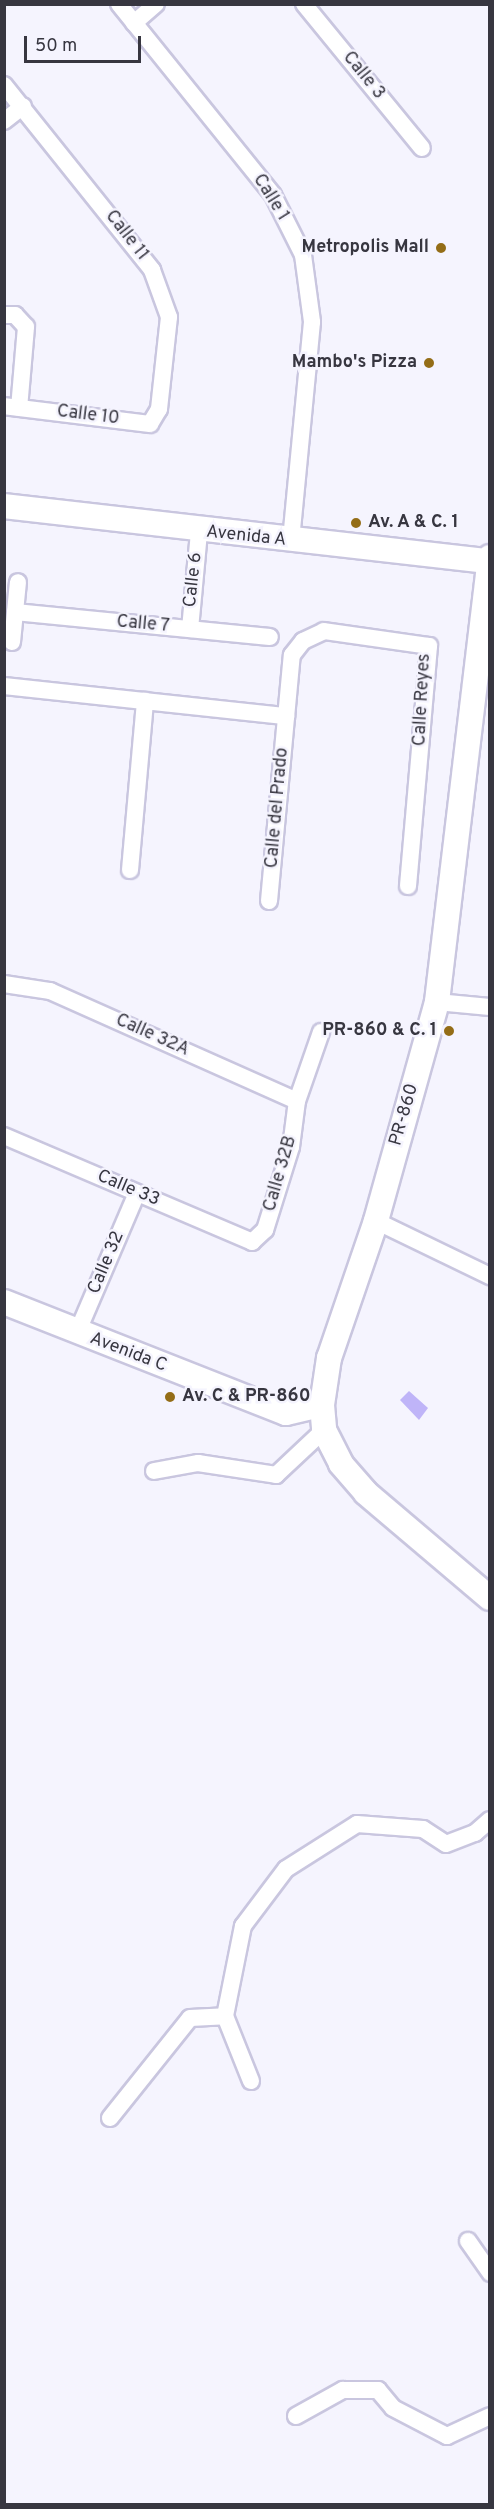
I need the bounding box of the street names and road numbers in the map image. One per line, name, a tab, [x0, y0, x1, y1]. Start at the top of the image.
street label: Calle 3	[337, 48, 389, 104]
street label: Calle 1	[247, 171, 293, 225]
street label: Calle 11	[100, 207, 152, 265]
street label: Calle 10	[56, 401, 120, 431]
street label: Avenida A	[205, 522, 287, 552]
street label: Calle 6	[180, 551, 208, 609]
street label: Calle 7	[115, 612, 171, 638]
street label: Calle Reyes	[410, 653, 436, 747]
street label: Calle del Prado	[262, 747, 294, 869]
street label: Calle 32A	[112, 1010, 192, 1062]
street label: PR-860	[386, 1081, 424, 1149]
street label: Calle 32B	[260, 1134, 302, 1214]
street label: Calle 33	[93, 1166, 163, 1212]
street label: Calle 32	[84, 1228, 130, 1298]
street label: Avenida C	[87, 1328, 169, 1378]

